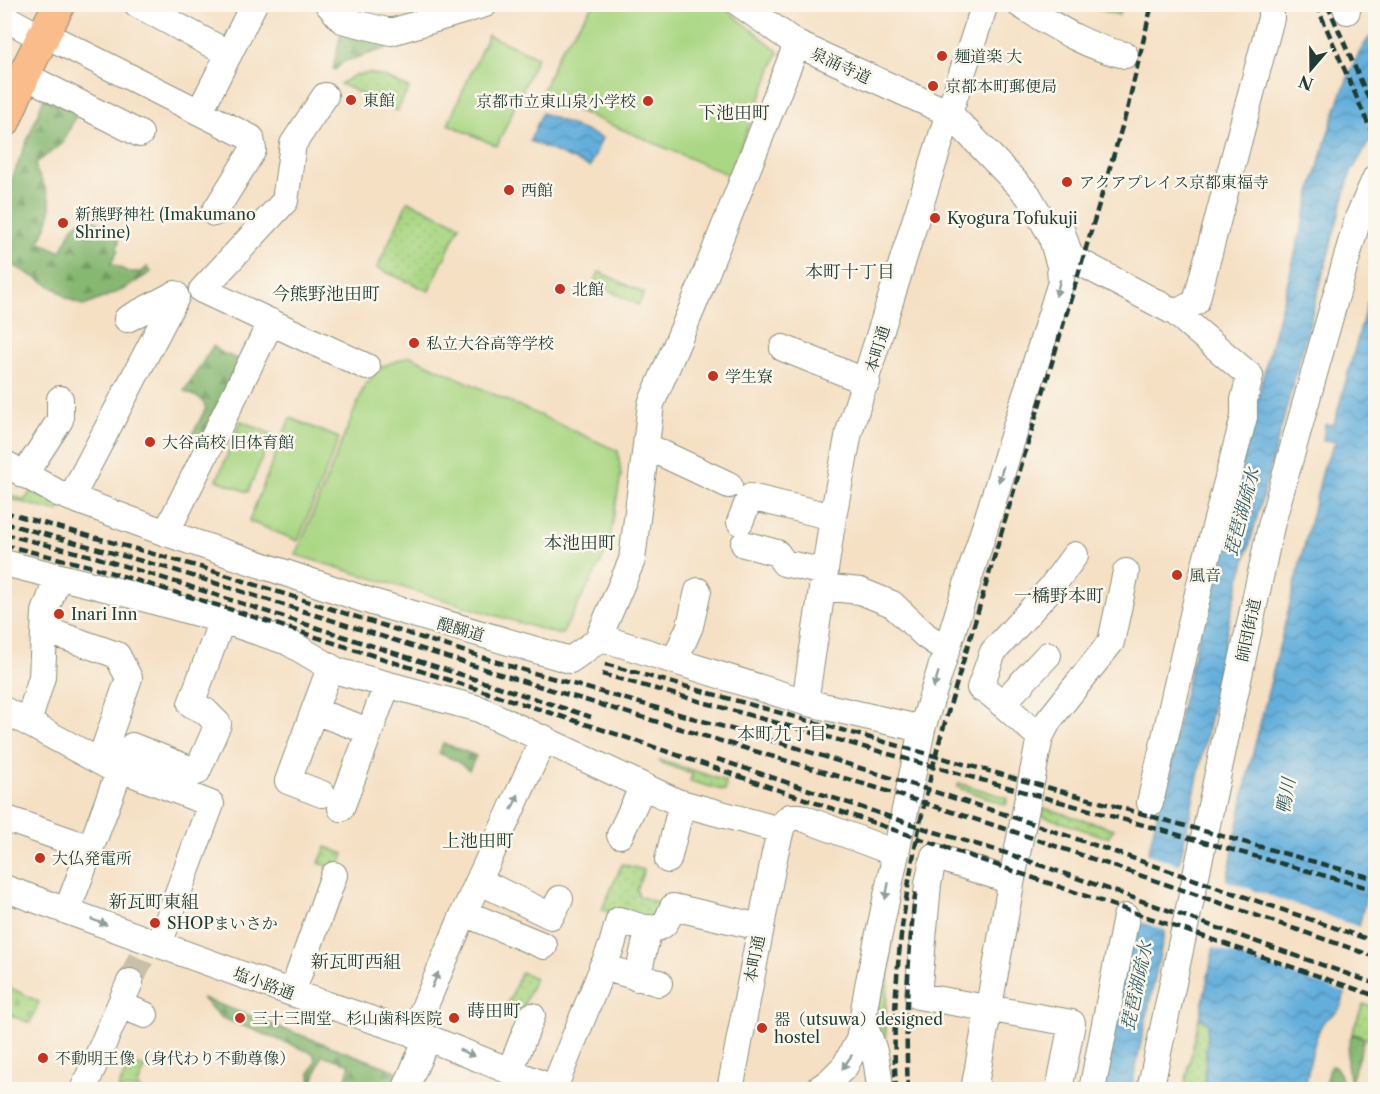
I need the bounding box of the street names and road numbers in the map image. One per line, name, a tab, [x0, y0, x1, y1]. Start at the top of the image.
street label: 泉涌寺道	[808, 42, 874, 88]
street label: 本町通	[860, 323, 894, 375]
street label: 師団街道	[1232, 597, 1264, 663]
street label: 醍醐道	[435, 613, 487, 645]
street label: 本町通	[740, 934, 768, 984]
street label: 塩小路通	[231, 963, 297, 1003]

